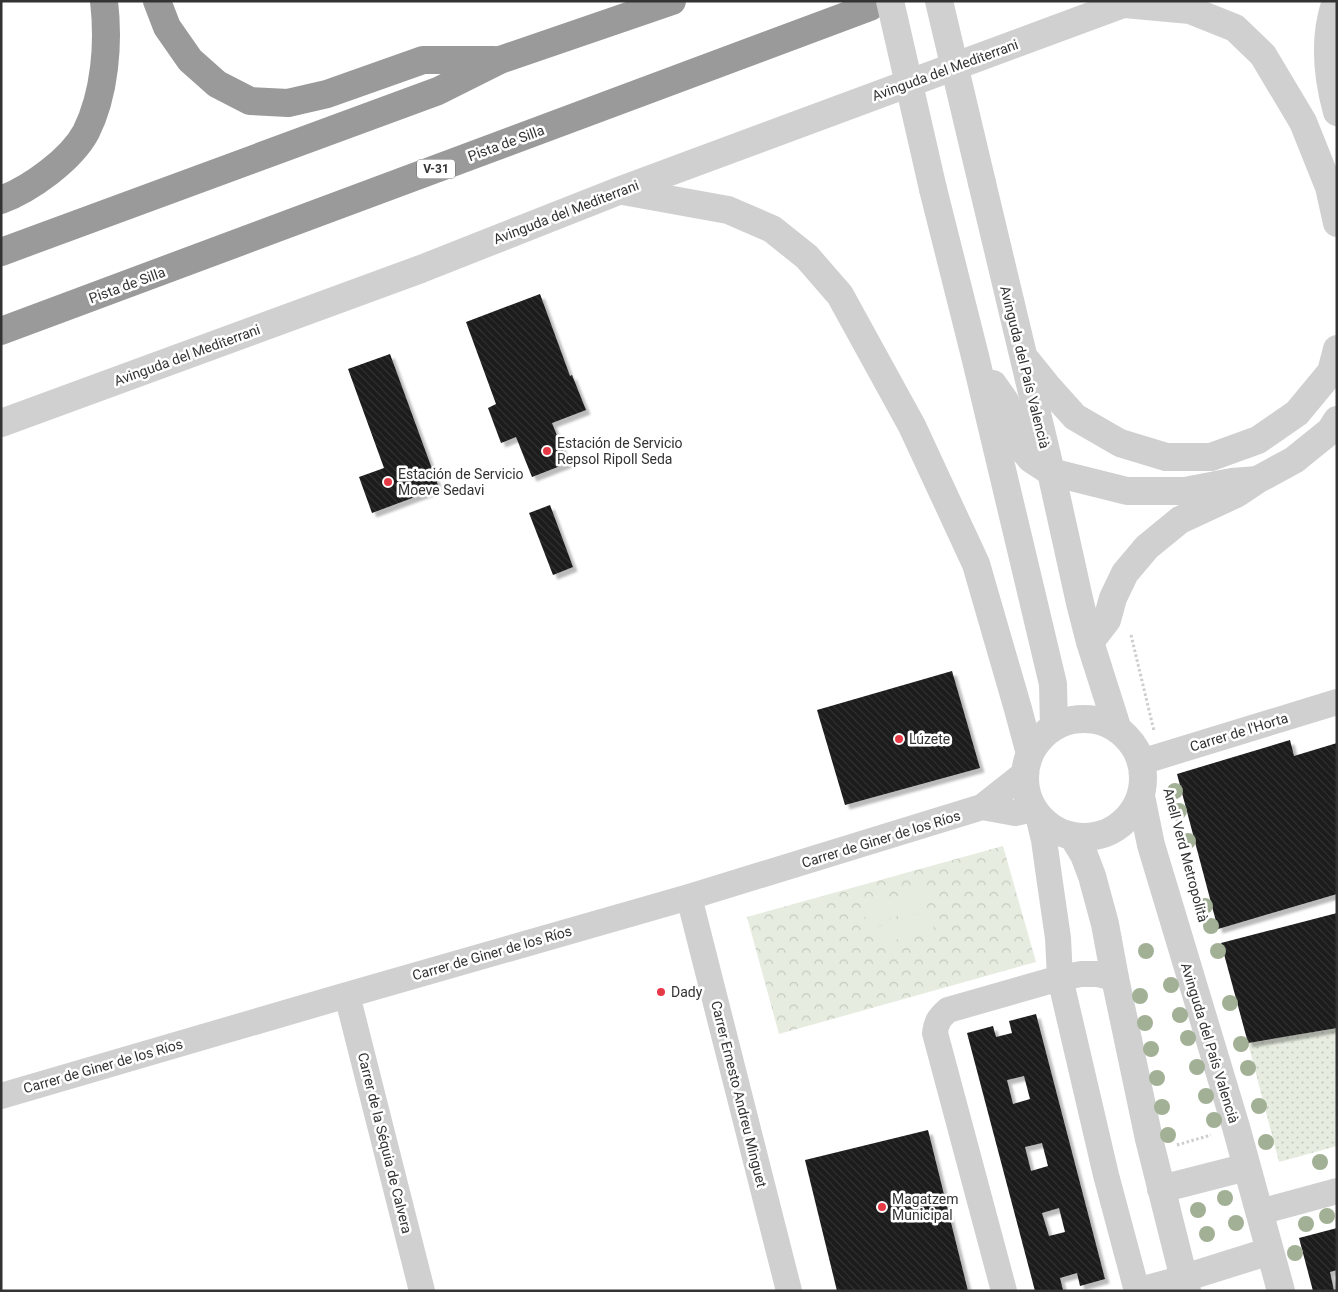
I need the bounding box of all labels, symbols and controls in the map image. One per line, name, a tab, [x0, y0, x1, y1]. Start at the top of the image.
street label: Avinguda del Mediterrani	[870, 36, 1020, 104]
street label: Pista de Silla	[466, 122, 546, 164]
road number: V-31	[417, 160, 455, 178]
street label: Avinguda del Mediterrani	[491, 177, 641, 247]
street label: Pista de Silla	[87, 264, 167, 306]
street label: Avinguda del País Valencià	[997, 284, 1053, 450]
street label: Avinguda del Mediterrani	[112, 321, 262, 389]
place label: Estación de Servicio Repsol Ripoll Seda	[557, 435, 683, 467]
marker: Estación de Servicio Repsol Ripoll Seda	[541, 445, 553, 457]
place label: Estación de Servicio Moeve Sedavi	[398, 466, 524, 498]
marker: Estación de Servicio Moeve Sedavi	[382, 476, 394, 488]
street label: Carrer de l'Horta	[1188, 709, 1290, 755]
place label: Lúzete	[909, 731, 950, 747]
marker: Lúzete	[893, 733, 905, 745]
street label: Anell Verd Metropolità	[1160, 786, 1212, 924]
street label: Carrer de Giner de los Ríos	[800, 807, 962, 871]
street label: Carrer de Giner de los Ríos	[410, 923, 574, 983]
street label: Avinguda del País Valencià	[1178, 961, 1242, 1125]
place label: Dady	[671, 984, 703, 1000]
marker: Dady	[655, 986, 667, 998]
street label: Carrer Ernesto Andreu Minguet	[708, 999, 770, 1189]
street label: Carrer de Giner de los Ríos	[21, 1036, 185, 1096]
street label: Carrer de la Séquia de Calvera	[355, 1051, 415, 1235]
place label: Magatzem Municipal	[892, 1191, 958, 1223]
marker: Magatzem Municipal	[876, 1201, 888, 1213]

